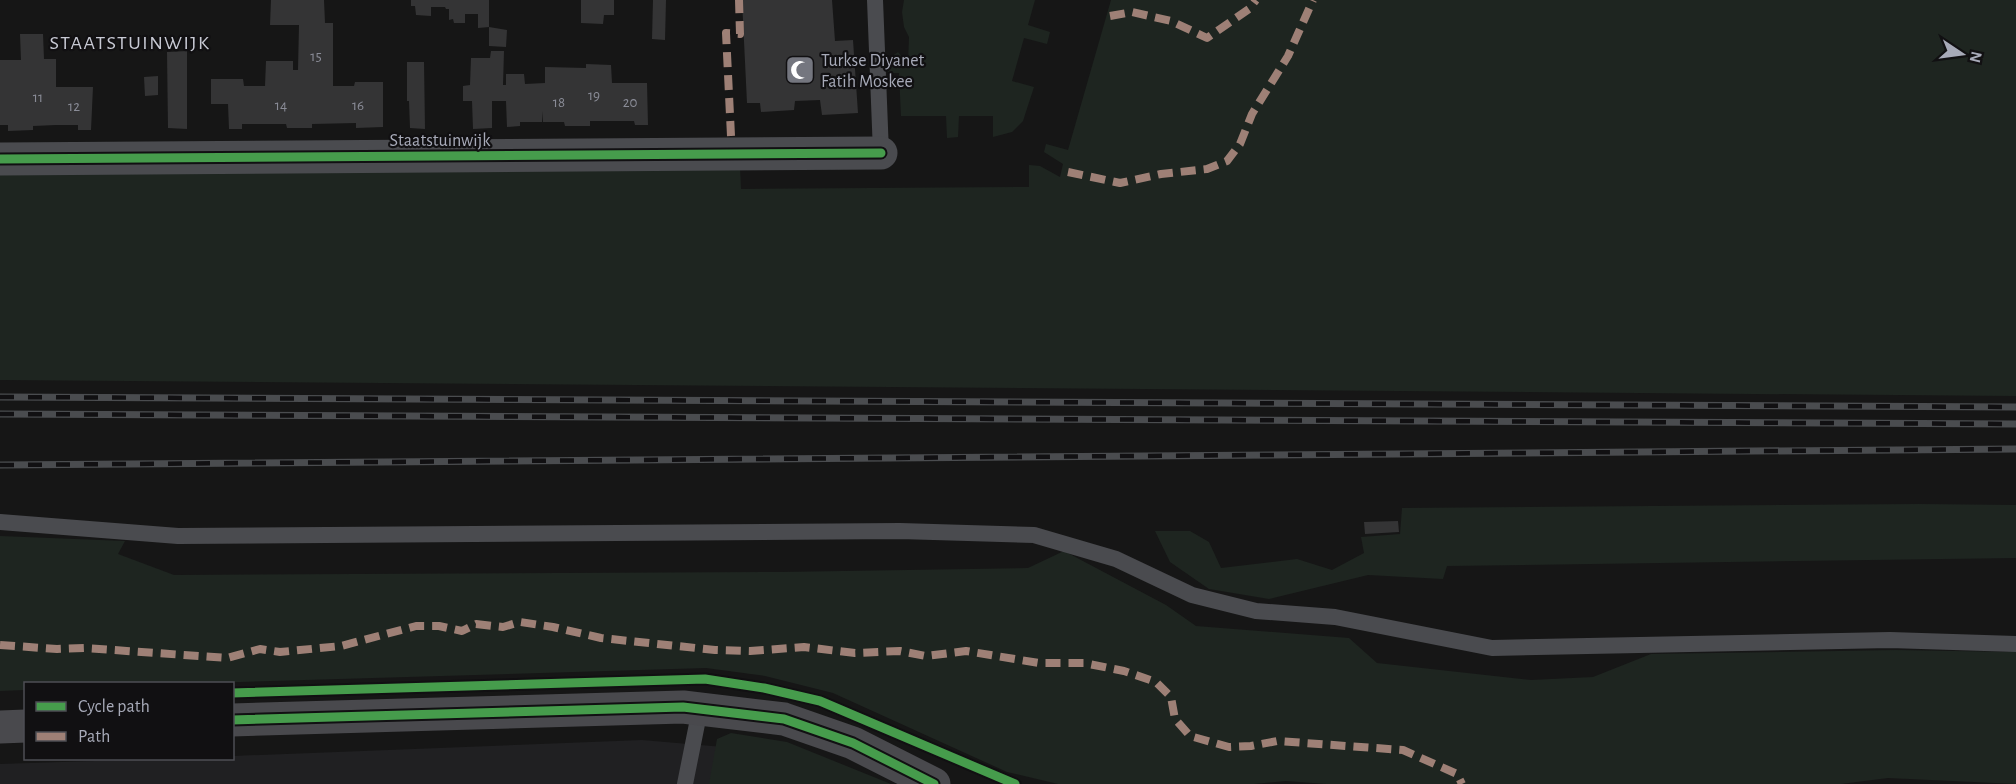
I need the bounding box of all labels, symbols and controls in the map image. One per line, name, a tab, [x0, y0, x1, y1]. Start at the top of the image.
north arrow	[1932, 24, 1992, 84]
district label: STAATSTUINWIJK	[50, 33, 210, 53]
house number: 15	[310, 49, 322, 64]
text: N	[1967, 50, 1985, 64]
place label: Turkse Diyanet Fatih Moskee	[821, 52, 925, 91]
mosque icon: Turkse Diyanet Fatih Moskee	[784, 54, 816, 86]
house number: 19	[588, 88, 600, 103]
house number: 11	[33, 90, 43, 105]
house number: 18	[553, 95, 565, 110]
house number: 20	[623, 95, 637, 110]
house number: 14	[275, 98, 287, 113]
house number: 16	[352, 98, 364, 113]
house number: 12	[68, 99, 80, 114]
street label: Staatstuinwijk	[390, 132, 491, 150]
legend	[24, 682, 234, 760]
text: Cycle path	[78, 698, 150, 716]
text: Path	[78, 728, 110, 746]

